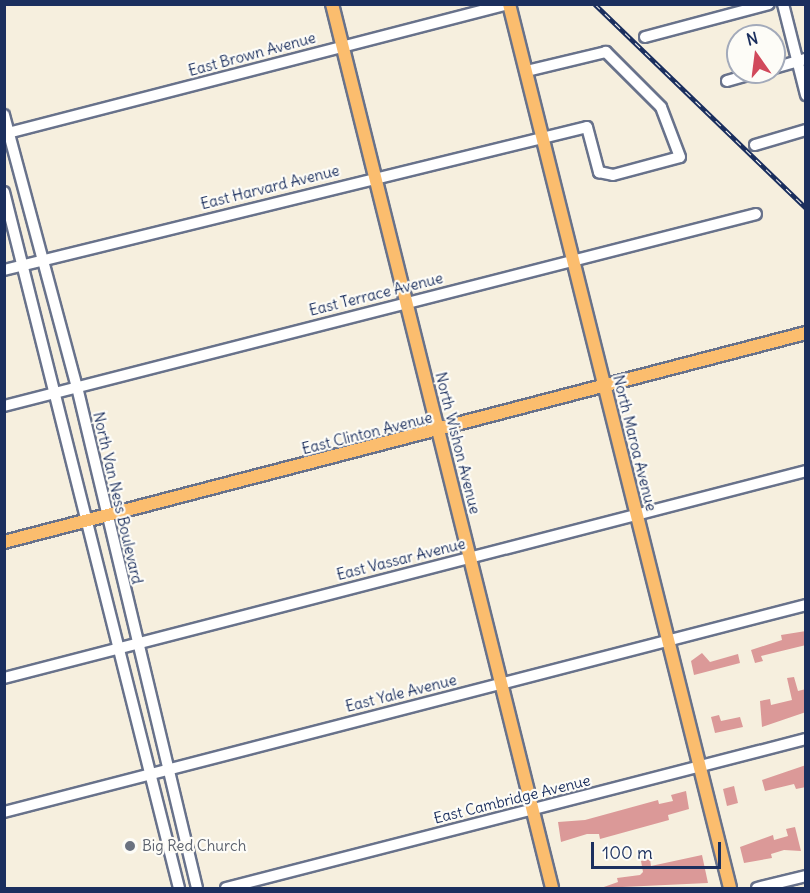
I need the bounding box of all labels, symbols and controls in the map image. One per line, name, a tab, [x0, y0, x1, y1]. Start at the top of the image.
north arrow	[726, 24, 786, 84]
text: N	[744, 27, 760, 50]
street label: East Brown Avenue	[186, 28, 318, 80]
street label: East Harvard Avenue	[199, 161, 341, 213]
street label: East Terrace Avenue	[307, 269, 445, 319]
street label: North Wishon Avenue	[432, 370, 484, 516]
street label: North Maroa Avenue	[609, 373, 661, 513]
street label: East Clinton Avenue	[300, 408, 434, 458]
street label: North Van Ness Boulevard	[89, 410, 147, 586]
street label: East Vassar Avenue	[335, 534, 467, 584]
street label: East Yale Avenue	[344, 671, 458, 715]
street label: East Cambridge Avenue	[432, 771, 592, 827]
scale bar	[594, 830, 724, 868]
place label: Big Red Church	[142, 837, 246, 855]
marker: Big Red Church	[123, 839, 137, 853]
text: 100 m	[602, 841, 653, 864]

